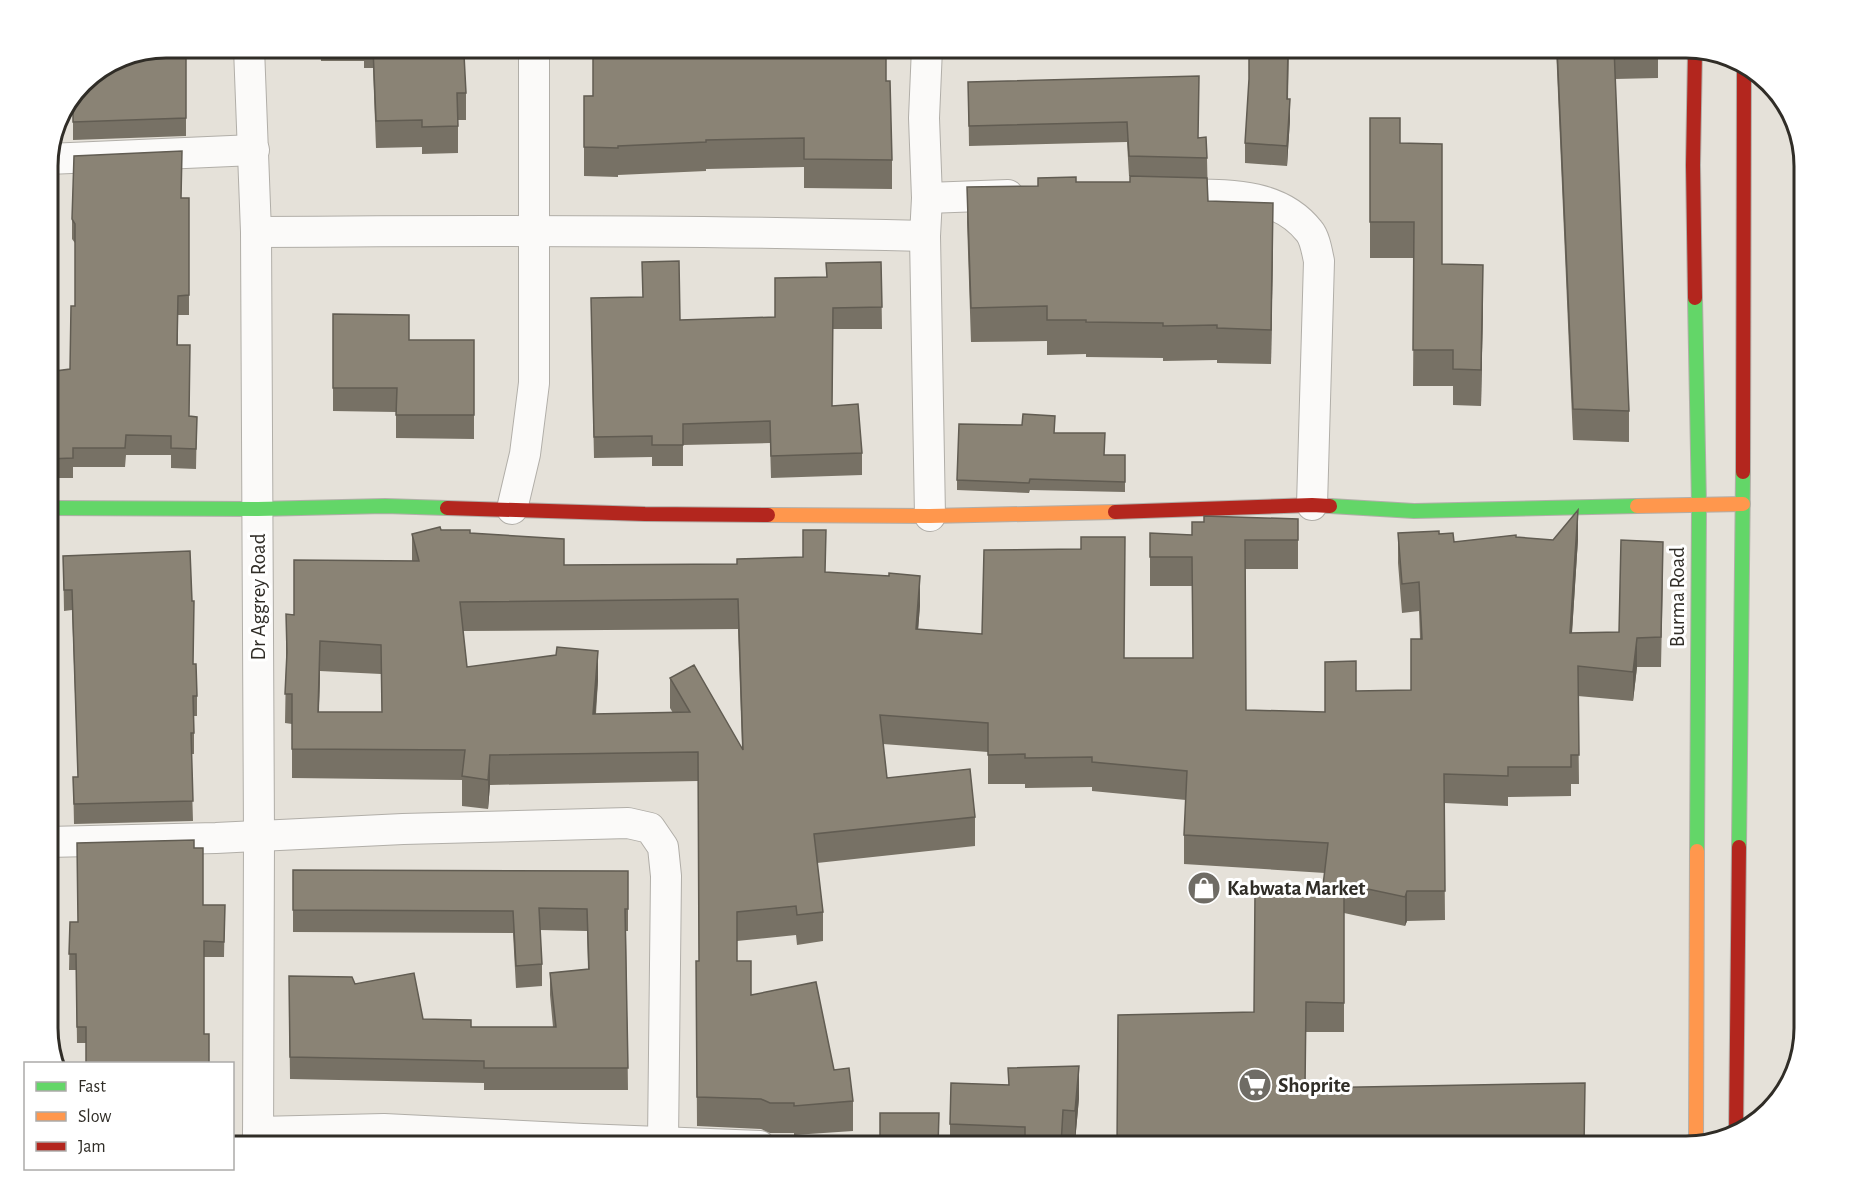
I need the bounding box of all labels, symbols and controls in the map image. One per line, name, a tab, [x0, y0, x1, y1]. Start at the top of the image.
street label: Dr Aggrey Road	[248, 533, 269, 661]
street label: Burma Road	[1667, 547, 1688, 647]
shop icon: Kabwata Market	[1186, 870, 1222, 906]
place label: Kabwata Market	[1227, 878, 1365, 899]
legend	[24, 1062, 234, 1170]
supermarket icon: Shoprite	[1237, 1067, 1273, 1103]
place label: Shoprite	[1278, 1075, 1350, 1096]
text: Fast	[78, 1078, 106, 1096]
text: Slow	[78, 1108, 111, 1126]
text: Jam	[78, 1138, 106, 1156]

